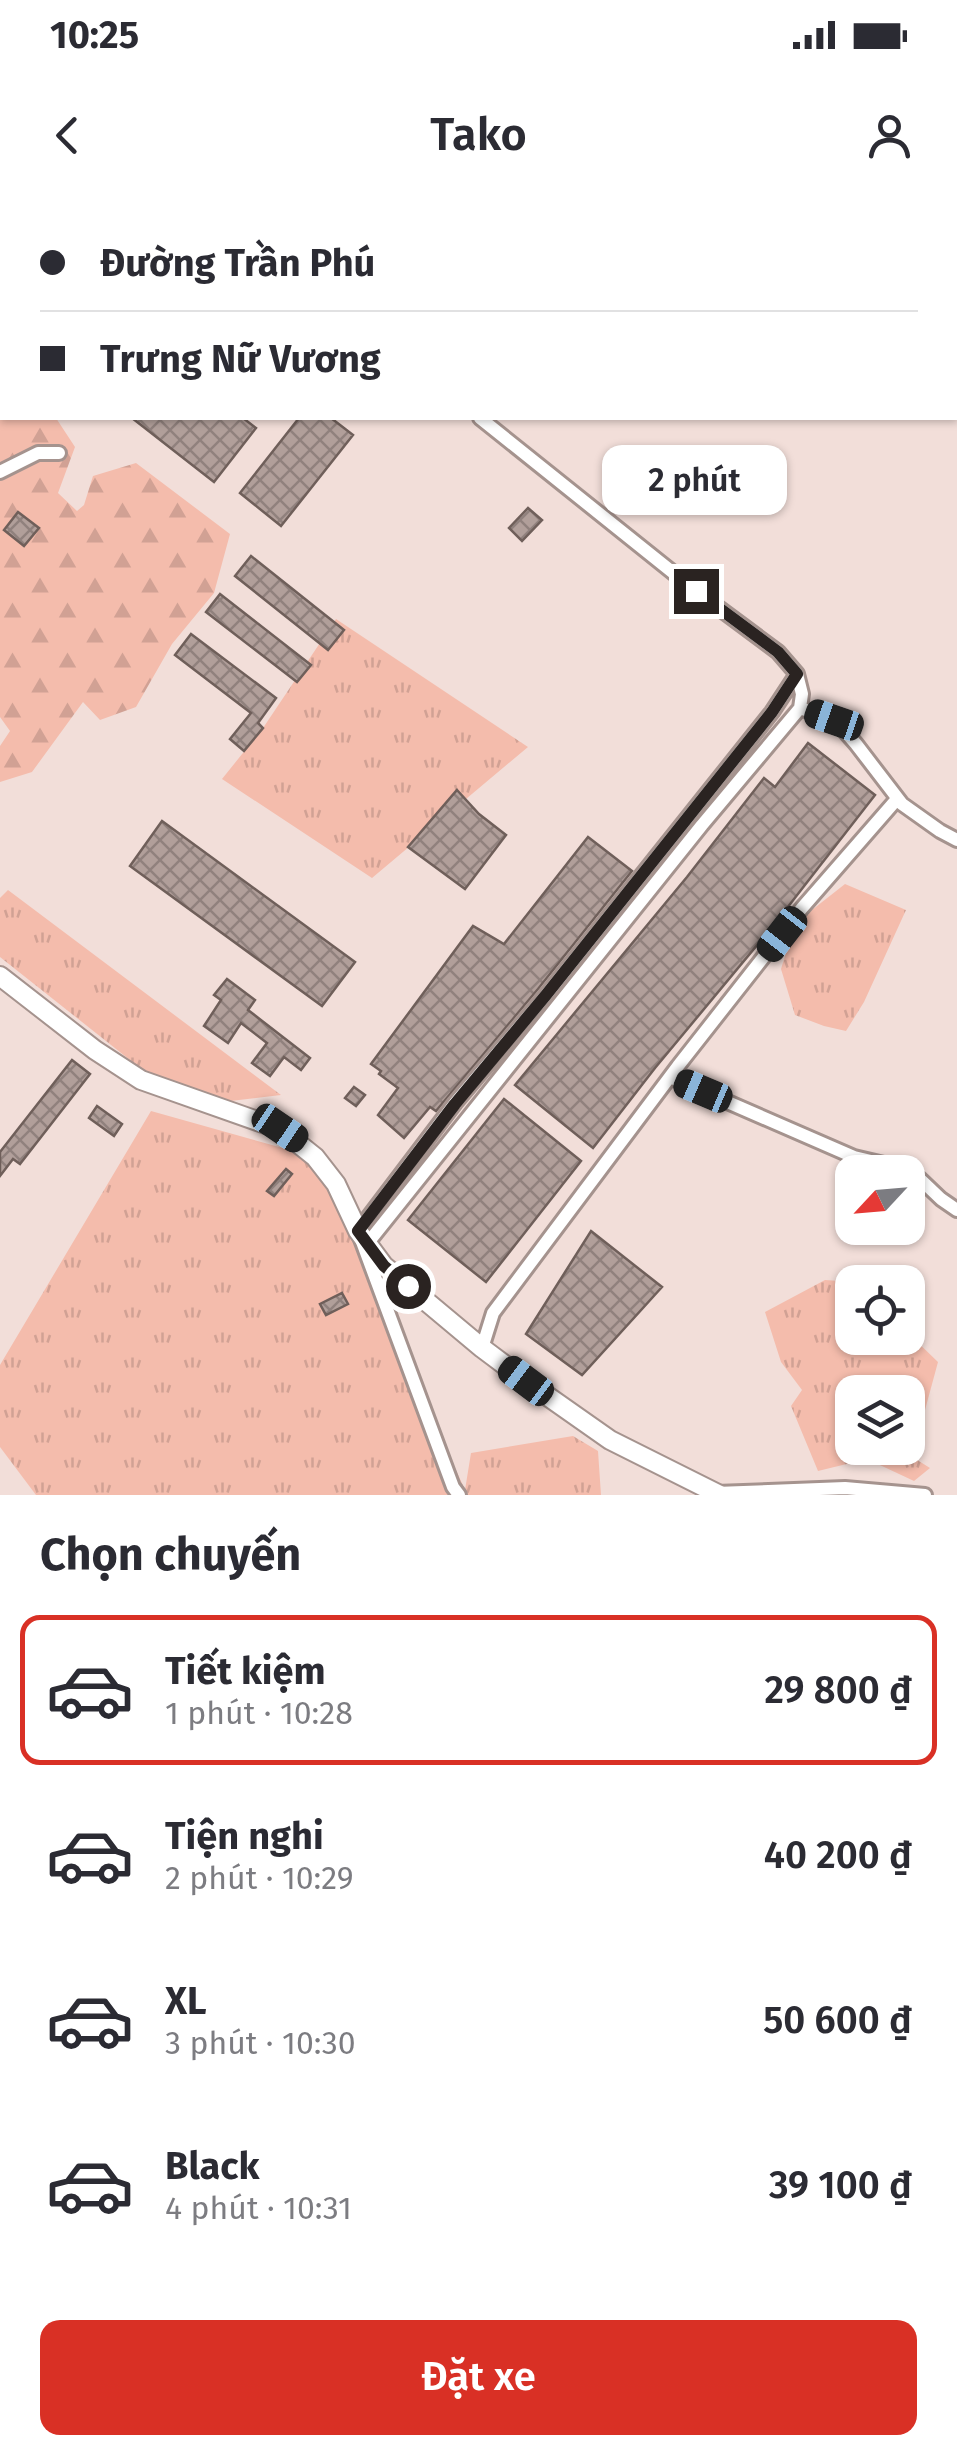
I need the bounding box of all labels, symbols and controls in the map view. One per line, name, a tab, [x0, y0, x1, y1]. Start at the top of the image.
text: 10:25	[50, 12, 139, 58]
icon: back	[40, 108, 95, 163]
text: Tako	[430, 108, 527, 162]
icon: person	[862, 108, 917, 163]
text: Đường Trần Phú	[100, 240, 375, 286]
text: Trưng Nữ Vương	[100, 336, 381, 382]
callout: 2 phút	[604, 446, 788, 516]
text: 2 phút	[648, 461, 741, 499]
route end	[674, 569, 719, 614]
car	[801, 696, 867, 744]
car	[752, 901, 812, 967]
car	[670, 1065, 736, 1117]
car	[247, 1099, 313, 1157]
north arrow	[835, 1155, 925, 1245]
map controls	[835, 1155, 925, 1465]
route start	[386, 1264, 431, 1309]
button: locate	[835, 1265, 925, 1355]
car	[493, 1351, 559, 1411]
button: layers	[835, 1375, 925, 1465]
text: Chọn chuyến	[40, 1528, 301, 1582]
icon: car	[45, 1645, 135, 1735]
text: Tiết kiệm	[165, 1648, 326, 1694]
text: 29 800 ₫	[765, 1667, 912, 1713]
text: 1 phút · 10:28	[165, 1694, 353, 1732]
icon: car	[45, 1810, 135, 1900]
text: Tiện nghi	[165, 1813, 324, 1859]
text: 40 200 ₫	[764, 1832, 912, 1878]
text: 2 phút · 10:29	[165, 1859, 354, 1897]
icon: car	[45, 1975, 135, 2065]
text: XL	[165, 1978, 207, 2024]
text: 50 600 ₫	[763, 1997, 912, 2043]
text: 3 phút · 10:30	[165, 2024, 356, 2062]
icon: car	[45, 2140, 135, 2230]
text: Black	[165, 2143, 260, 2189]
text: 39 100 ₫	[769, 2162, 912, 2208]
text: 4 phút · 10:31	[165, 2189, 352, 2227]
button: Đặt xe	[40, 2320, 917, 2435]

